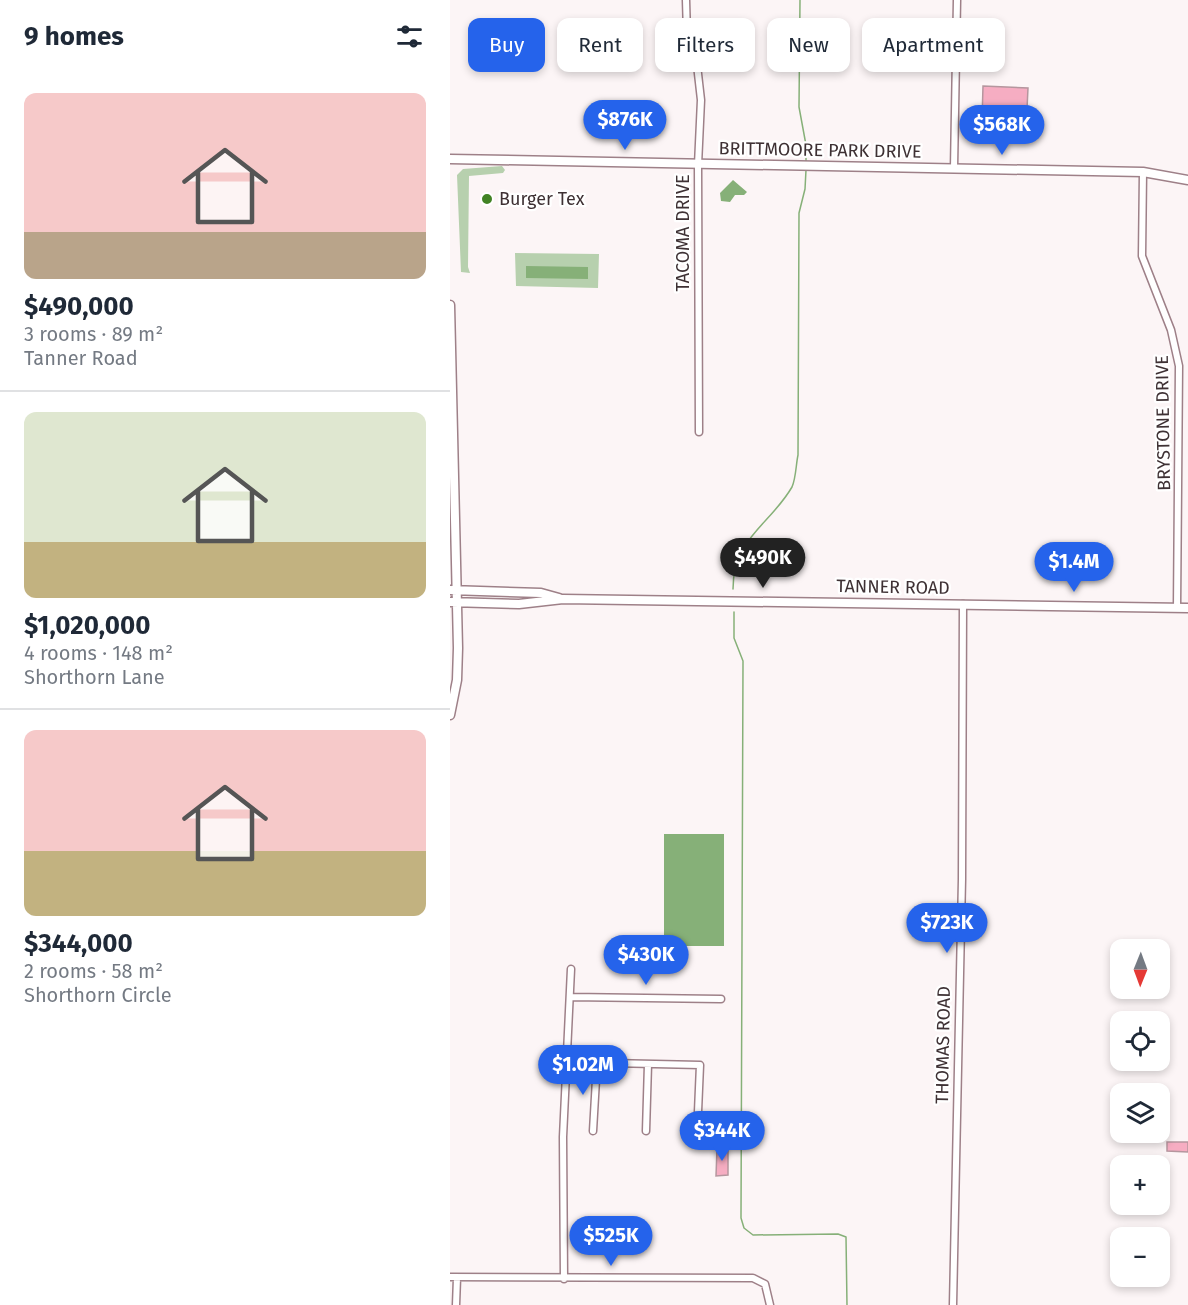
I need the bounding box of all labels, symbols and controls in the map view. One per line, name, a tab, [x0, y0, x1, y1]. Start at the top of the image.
chip: Buy	[468, 18, 545, 72]
chip: Rent	[557, 18, 643, 72]
chip: Filters	[655, 18, 755, 72]
chip: New	[767, 18, 850, 72]
chip: Apartment	[862, 18, 1005, 72]
icon: filters	[393, 20, 426, 53]
text: 9 homes	[24, 21, 124, 52]
pin: $876K	[583, 100, 667, 151]
pin: $568K	[960, 105, 1044, 156]
text: $876K	[597, 107, 653, 131]
text: $568K	[973, 112, 1031, 136]
icon: home	[171, 132, 279, 240]
street label: BRITTMOORE PARK DRIVE	[718, 137, 922, 163]
street label: TACOMA DRIVE	[672, 174, 694, 292]
place label: Burger Tex	[499, 188, 585, 210]
marker: Burger Tex	[480, 192, 494, 206]
text: $490,000	[24, 291, 134, 322]
text: 3 rooms · 89 m²	[24, 322, 163, 346]
text: Tanner Road	[24, 346, 138, 370]
street label: BRYSTONE DRIVE	[1151, 355, 1175, 491]
icon: home	[171, 451, 279, 559]
pin: $490K	[721, 538, 805, 589]
pin: $1.4M	[1032, 542, 1116, 593]
text: $490K	[734, 545, 792, 569]
text: $1.4M	[1049, 549, 1099, 573]
street label: TANNER ROAD	[836, 575, 950, 599]
text: $1,020,000	[24, 610, 150, 641]
text: 4 rooms · 148 m²	[24, 641, 173, 665]
text: Shorthorn Lane	[24, 665, 165, 689]
icon: home	[171, 769, 279, 877]
pin: $723K	[905, 903, 989, 954]
text: $723K	[920, 910, 974, 934]
text: $344,000	[24, 928, 133, 959]
pin: $430K	[604, 935, 688, 986]
north arrow	[1110, 939, 1170, 999]
map controls	[1110, 939, 1170, 1287]
text: $430K	[618, 942, 674, 966]
text: 2 rooms · 58 m²	[24, 959, 163, 983]
text: Shorthorn Circle	[24, 983, 172, 1007]
street label: THOMAS ROAD	[931, 986, 955, 1104]
button: locate	[1110, 1011, 1170, 1071]
pin: $1.02M	[534, 1045, 632, 1096]
text: $1.02M	[552, 1052, 614, 1076]
button: layers	[1110, 1083, 1170, 1143]
pin: $344K	[680, 1111, 764, 1162]
text: $344K	[694, 1118, 750, 1142]
button: +	[1110, 1155, 1170, 1215]
pin: $525K	[569, 1216, 653, 1267]
text: $525K	[583, 1223, 639, 1247]
button: −	[1110, 1227, 1170, 1287]

